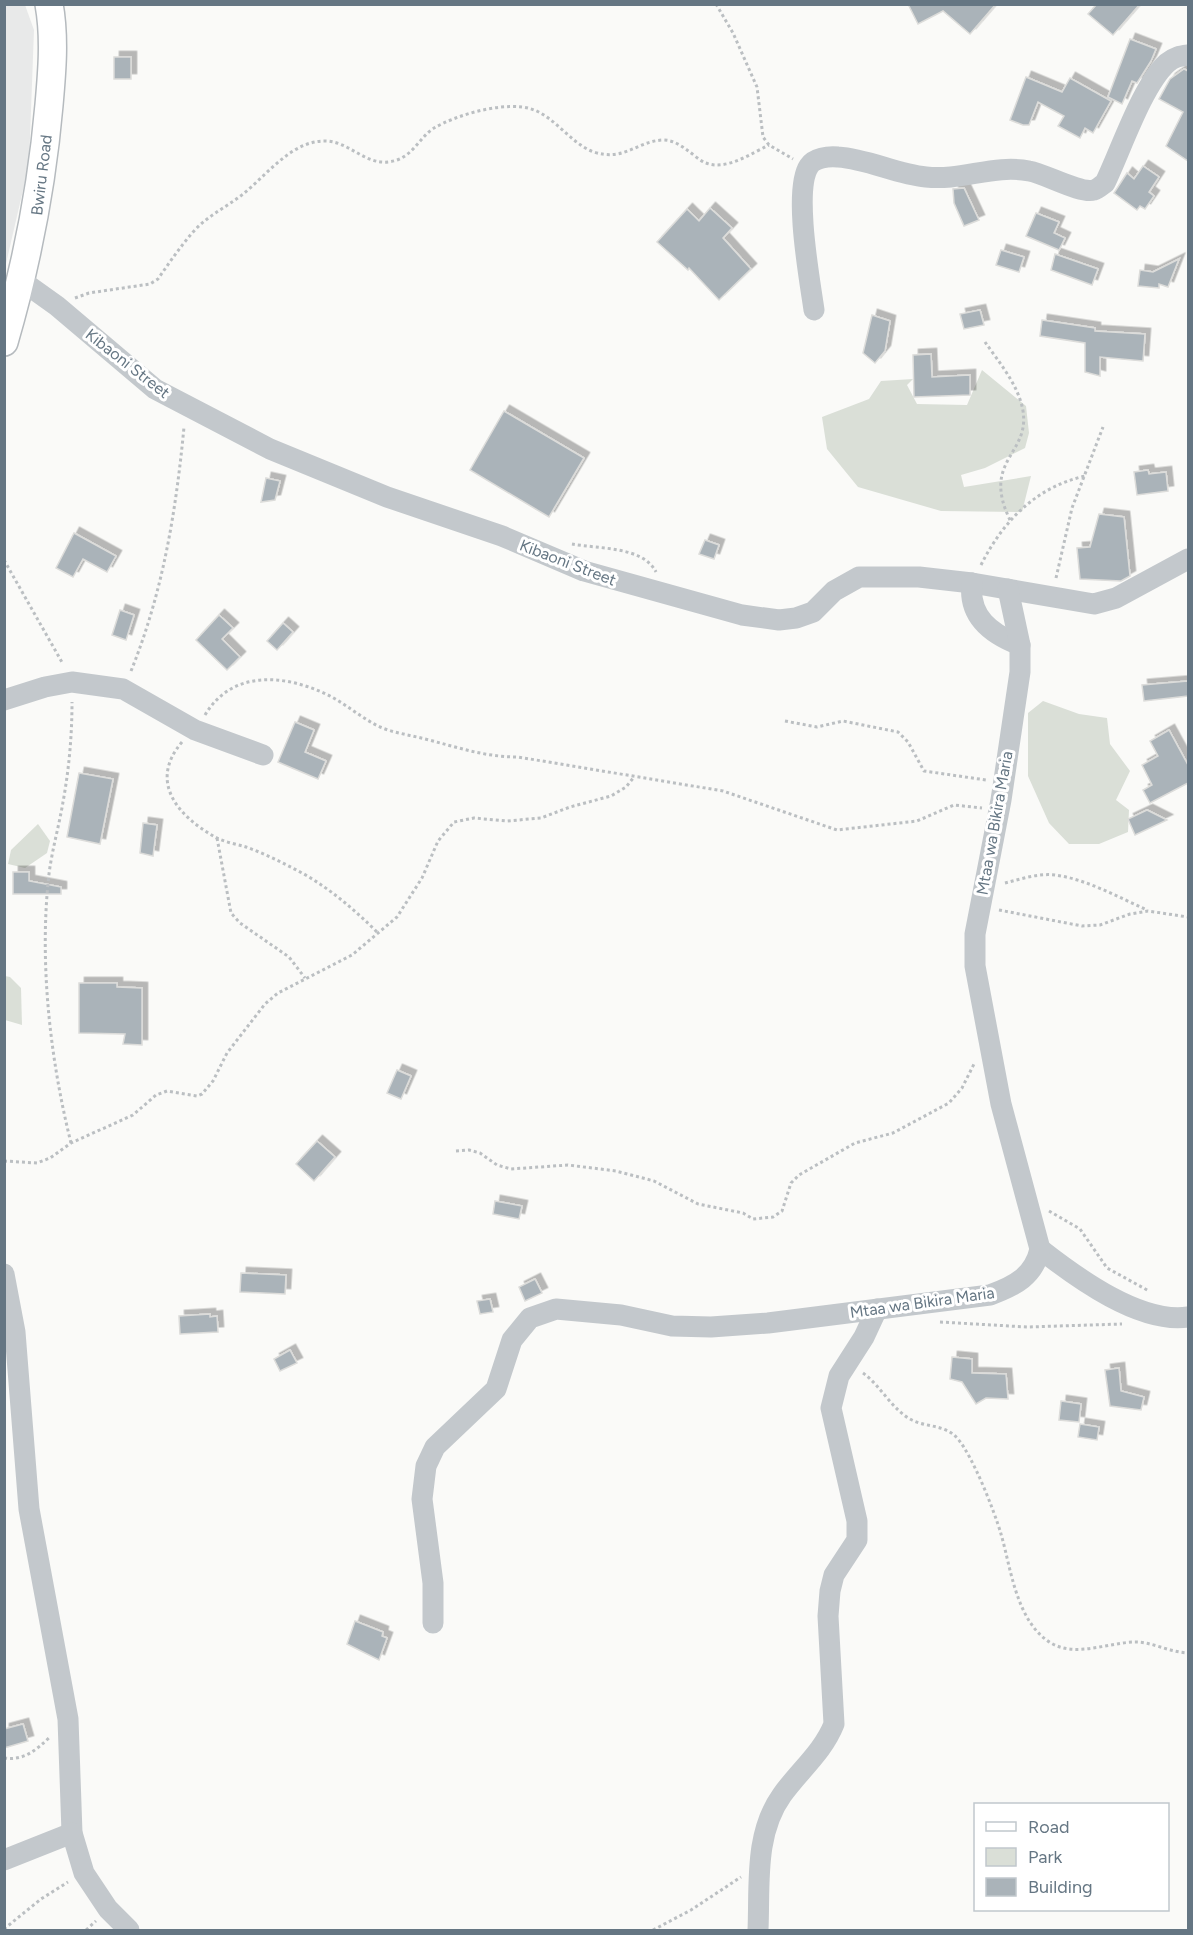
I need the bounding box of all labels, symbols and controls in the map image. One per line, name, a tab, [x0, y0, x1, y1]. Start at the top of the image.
street label: Bwiru Road	[27, 134, 56, 216]
street label: Kibaoni Street	[82, 325, 174, 402]
street label: Kibaoni Street	[517, 535, 619, 590]
street label: Mtaa wa Bikira Maria	[972, 750, 1017, 897]
street label: Mtaa wa Bikira Maria	[849, 1283, 996, 1322]
legend	[974, 1803, 1169, 1911]
text: Road	[1028, 1816, 1069, 1838]
text: Park	[1028, 1846, 1063, 1868]
text: Building	[1028, 1876, 1093, 1898]

